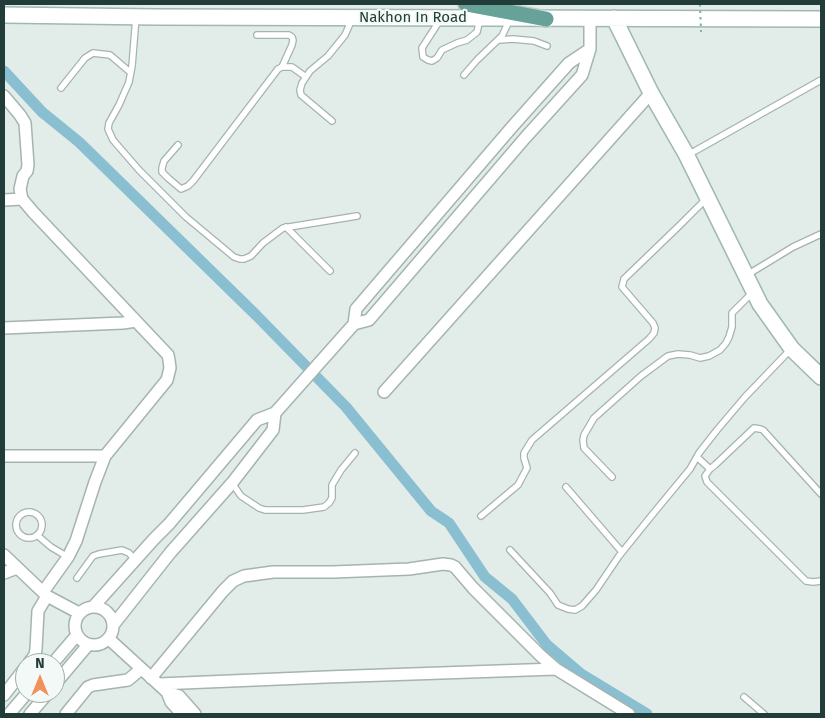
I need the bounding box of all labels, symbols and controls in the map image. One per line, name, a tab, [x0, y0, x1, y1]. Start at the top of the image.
street label: Nakhon In Road	[359, 9, 467, 27]
north arrow	[15, 653, 65, 703]
text: N	[35, 655, 45, 672]

